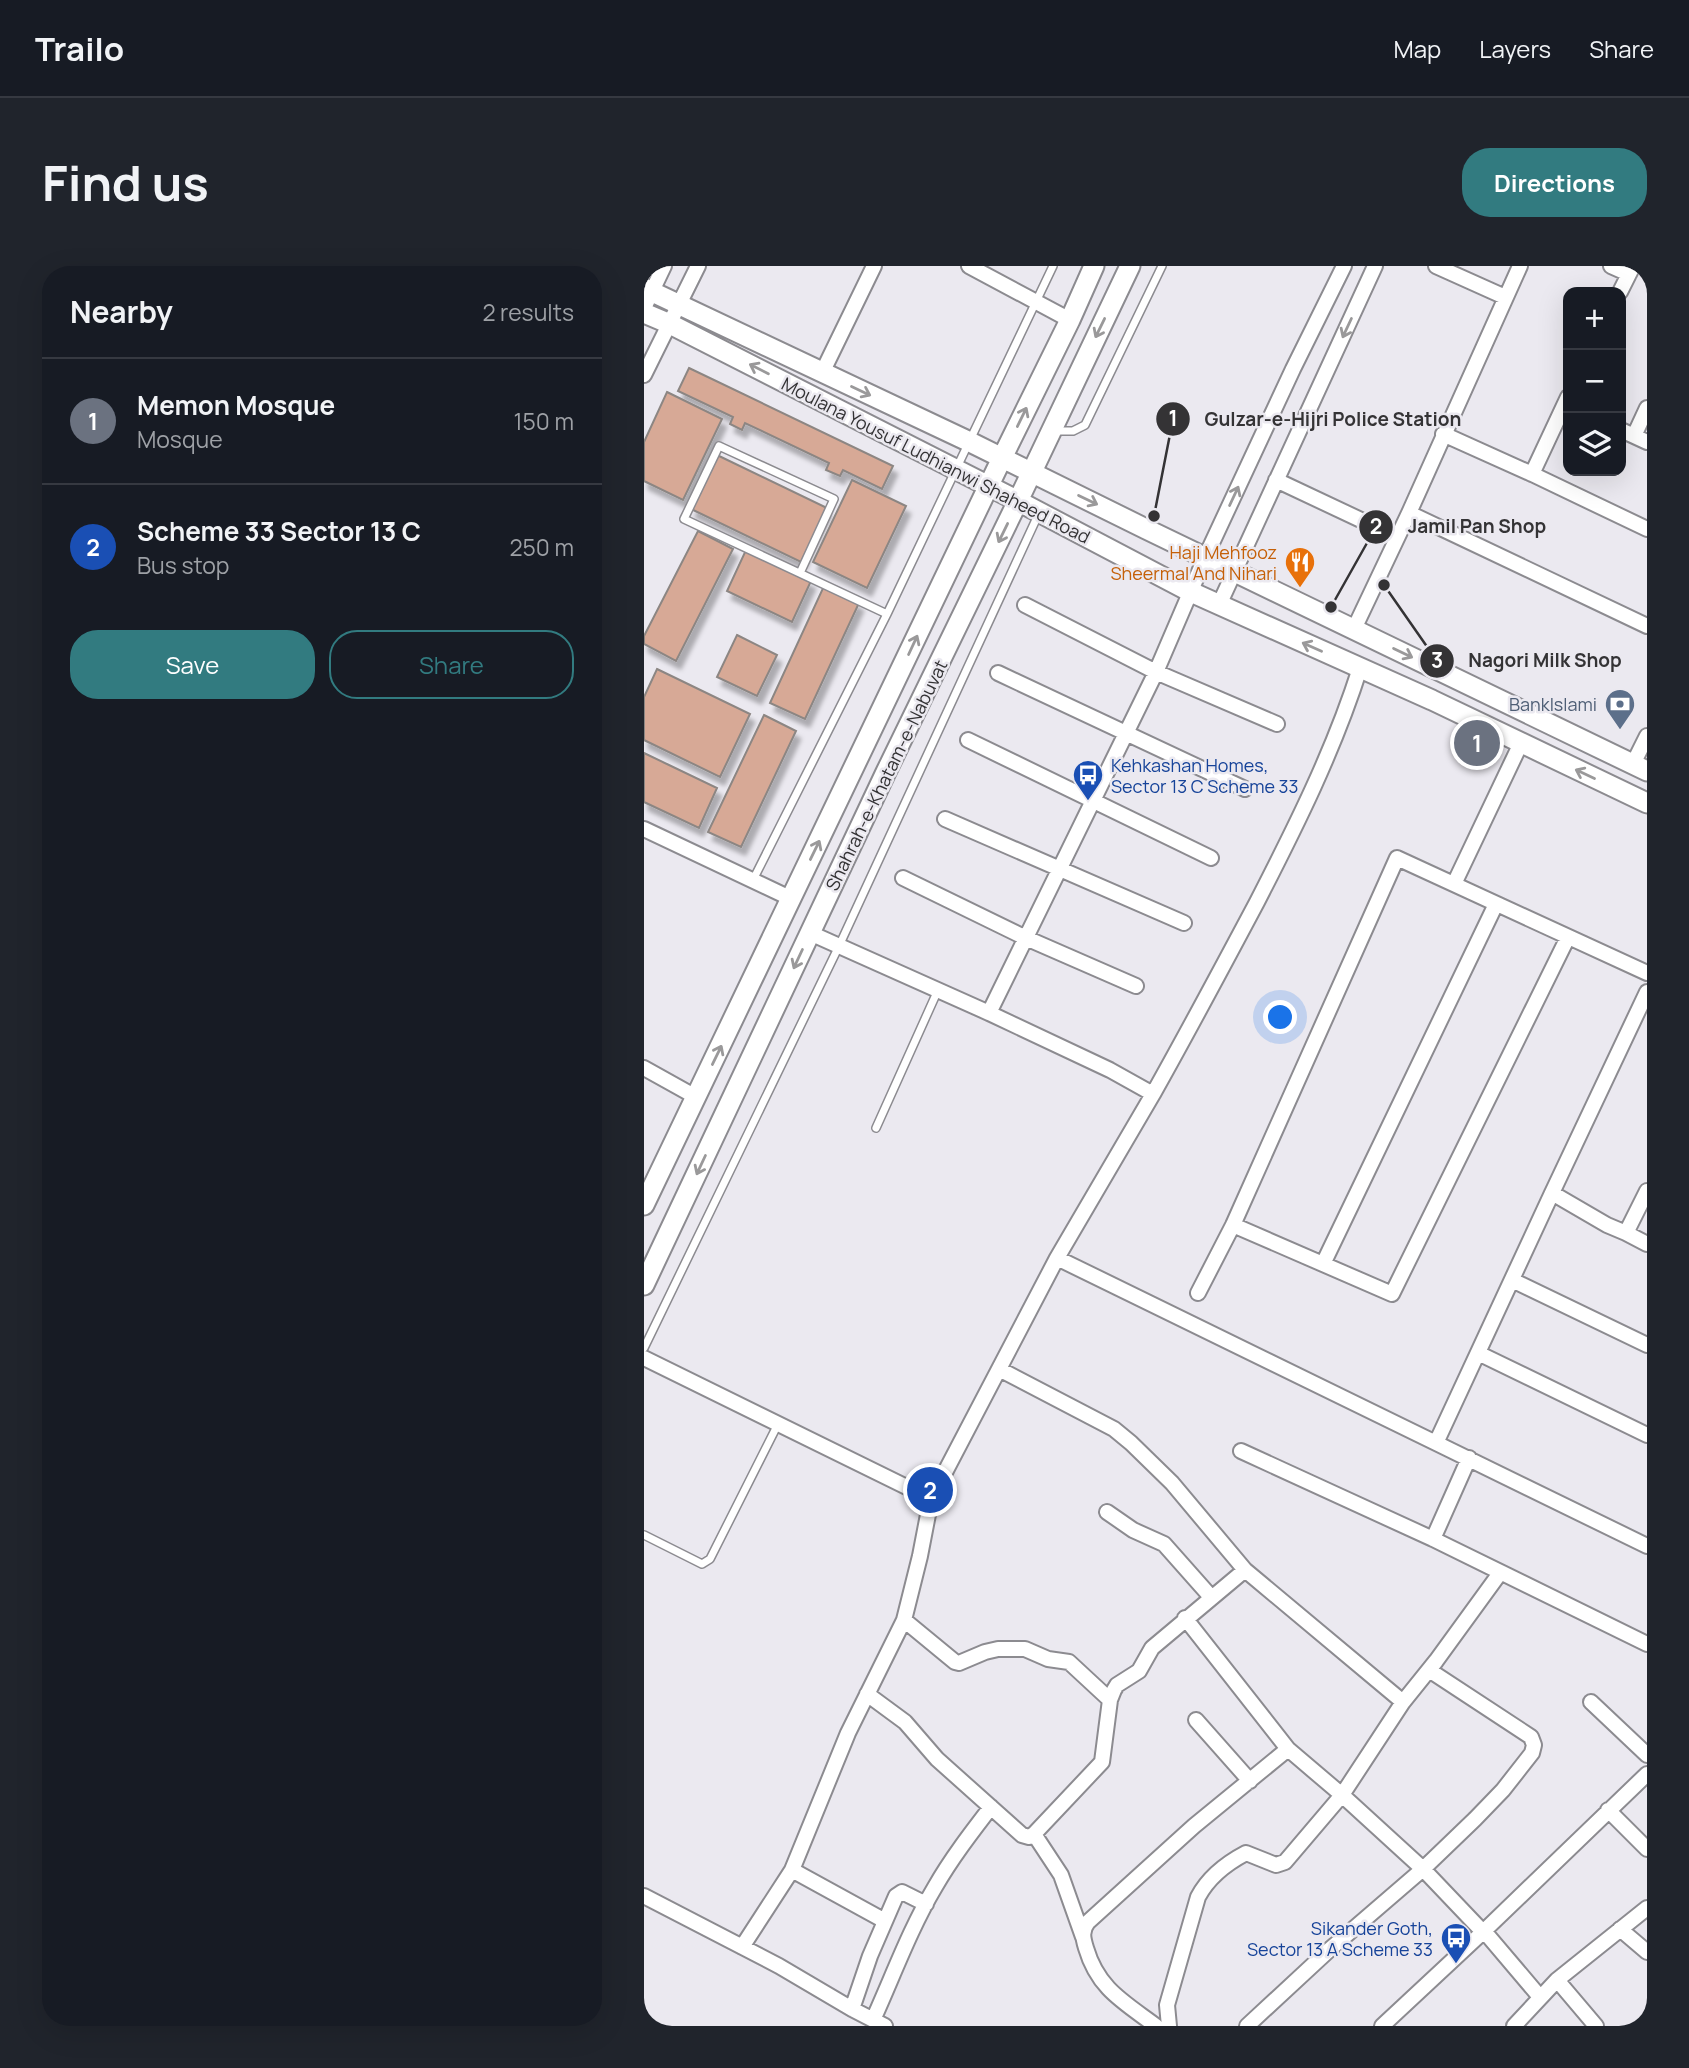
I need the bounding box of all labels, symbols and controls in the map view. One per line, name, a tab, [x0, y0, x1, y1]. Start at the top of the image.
text: Trailo	[35, 26, 124, 71]
text: Map	[1394, 32, 1441, 65]
text: Layers	[1479, 32, 1551, 65]
text: Share	[1589, 32, 1654, 65]
button: Directions	[1462, 148, 1647, 217]
text: Find us	[42, 149, 209, 216]
map controls	[1563, 287, 1626, 476]
button: +	[1563, 287, 1626, 350]
text: Nearby	[70, 291, 173, 332]
text: 2 results	[482, 296, 574, 328]
one-way arrow	[1093, 317, 1107, 338]
one-way arrow	[1340, 317, 1353, 338]
button: −	[1563, 350, 1626, 413]
one-way arrow	[749, 362, 770, 376]
street label: Moulana Yousuf Ludhianwi Shaheed Road	[778, 371, 1094, 549]
one-way arrow	[850, 385, 871, 398]
text: Memon Mosque	[137, 387, 335, 423]
callout: Gulzar-e-Hijri Police Station	[1156, 399, 1476, 439]
text: 1	[1168, 404, 1178, 432]
text: 1	[88, 405, 98, 437]
text: 150 m	[514, 405, 574, 437]
text: Gulzar-e-Hijri Police Station	[1205, 406, 1461, 432]
one-way arrow	[1016, 407, 1029, 428]
button: layers	[1563, 413, 1626, 476]
text: Mosque	[137, 423, 223, 455]
one-way arrow	[1228, 486, 1241, 507]
one-way arrow	[1077, 494, 1098, 508]
callout: Jamil Pan Shop	[1359, 507, 1560, 547]
text: 2	[1370, 512, 1382, 540]
text: Scheme 33 Sector 13 C	[137, 513, 421, 549]
text: Jamil Pan Shop	[1408, 513, 1546, 539]
one-way arrow	[995, 522, 1009, 543]
text: 2	[86, 531, 100, 563]
text: 250 m	[509, 531, 574, 563]
place label: Haji Mehfooz Sheermal And Nihari	[1110, 540, 1277, 585]
restaurant icon: Haji Mehfooz Sheermal And Nihari	[1283, 545, 1317, 589]
text: Bus stop	[137, 549, 229, 581]
button: Save	[70, 630, 315, 699]
button: Share	[329, 630, 574, 699]
one-way arrow	[907, 635, 921, 656]
one-way arrow	[1302, 640, 1324, 653]
callout: Nagori Milk Shop	[1420, 641, 1636, 681]
text: 3	[1431, 646, 1443, 674]
one-way arrow	[1392, 647, 1413, 660]
text: Nagori Milk Shop	[1468, 647, 1622, 673]
street label: Shahrah-e-Khatam-e-Nabuvat	[820, 656, 952, 894]
bank icon: BankIslami	[1603, 687, 1637, 731]
place label: BankIslami	[1509, 692, 1597, 716]
pin: 1	[1454, 717, 1500, 769]
place label: Kehkashan Homes, Sector 13 C Scheme 33	[1111, 753, 1298, 798]
bus stop icon: Kehkashan Homes, Sector 13 C Scheme 33	[1071, 758, 1105, 802]
one-way arrow	[1575, 766, 1596, 780]
one-way arrow	[809, 840, 823, 861]
one-way arrow	[791, 948, 804, 969]
your location	[1263, 1000, 1297, 1034]
one-way arrow	[710, 1045, 724, 1066]
one-way arrow	[694, 1154, 707, 1175]
pin: 2	[907, 1464, 953, 1516]
place label: Sikander Goth, Sector 13 A Scheme 33	[1247, 1916, 1433, 1961]
bus stop icon: Sikander Goth, Sector 13 A Scheme 33	[1439, 1921, 1473, 1965]

